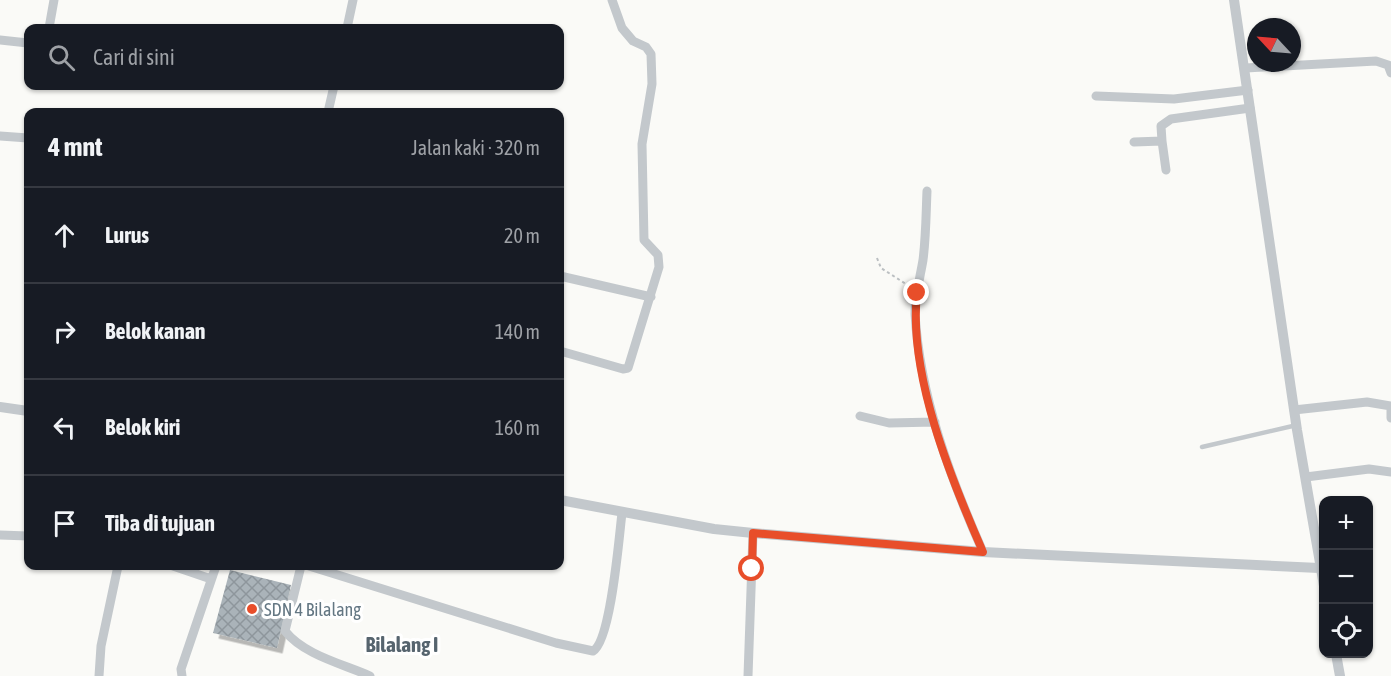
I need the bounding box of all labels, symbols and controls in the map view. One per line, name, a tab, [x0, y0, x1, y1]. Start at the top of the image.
north arrow	[1247, 18, 1301, 72]
search box	[24, 24, 564, 90]
icon: search	[45, 41, 78, 74]
text: Cari di sini	[93, 44, 175, 70]
text: 4 mnt	[48, 132, 103, 162]
text: Jalan kaki · 320 m	[411, 136, 540, 159]
icon: ahead	[48, 219, 81, 252]
text: Lurus	[105, 222, 149, 248]
text: 20 m	[504, 224, 540, 247]
route end	[903, 279, 929, 305]
icon: right	[48, 315, 81, 348]
text: Belok kanan	[105, 318, 206, 344]
text: 140 m	[495, 320, 540, 343]
icon: left	[48, 411, 81, 444]
text: Belok kiri	[105, 414, 180, 440]
text: 160 m	[495, 416, 540, 439]
map controls	[1319, 496, 1373, 658]
button: +	[1319, 496, 1373, 550]
icon: arrive	[48, 507, 81, 540]
text: Tiba di tujuan	[105, 510, 215, 536]
button: −	[1319, 550, 1373, 604]
route start	[738, 555, 764, 581]
place label: SDN 4 Bilalang	[264, 599, 361, 620]
marker: SDN 4 Bilalang	[245, 602, 259, 616]
button: locate	[1319, 604, 1373, 658]
district label: Bilalang I	[366, 632, 438, 656]

